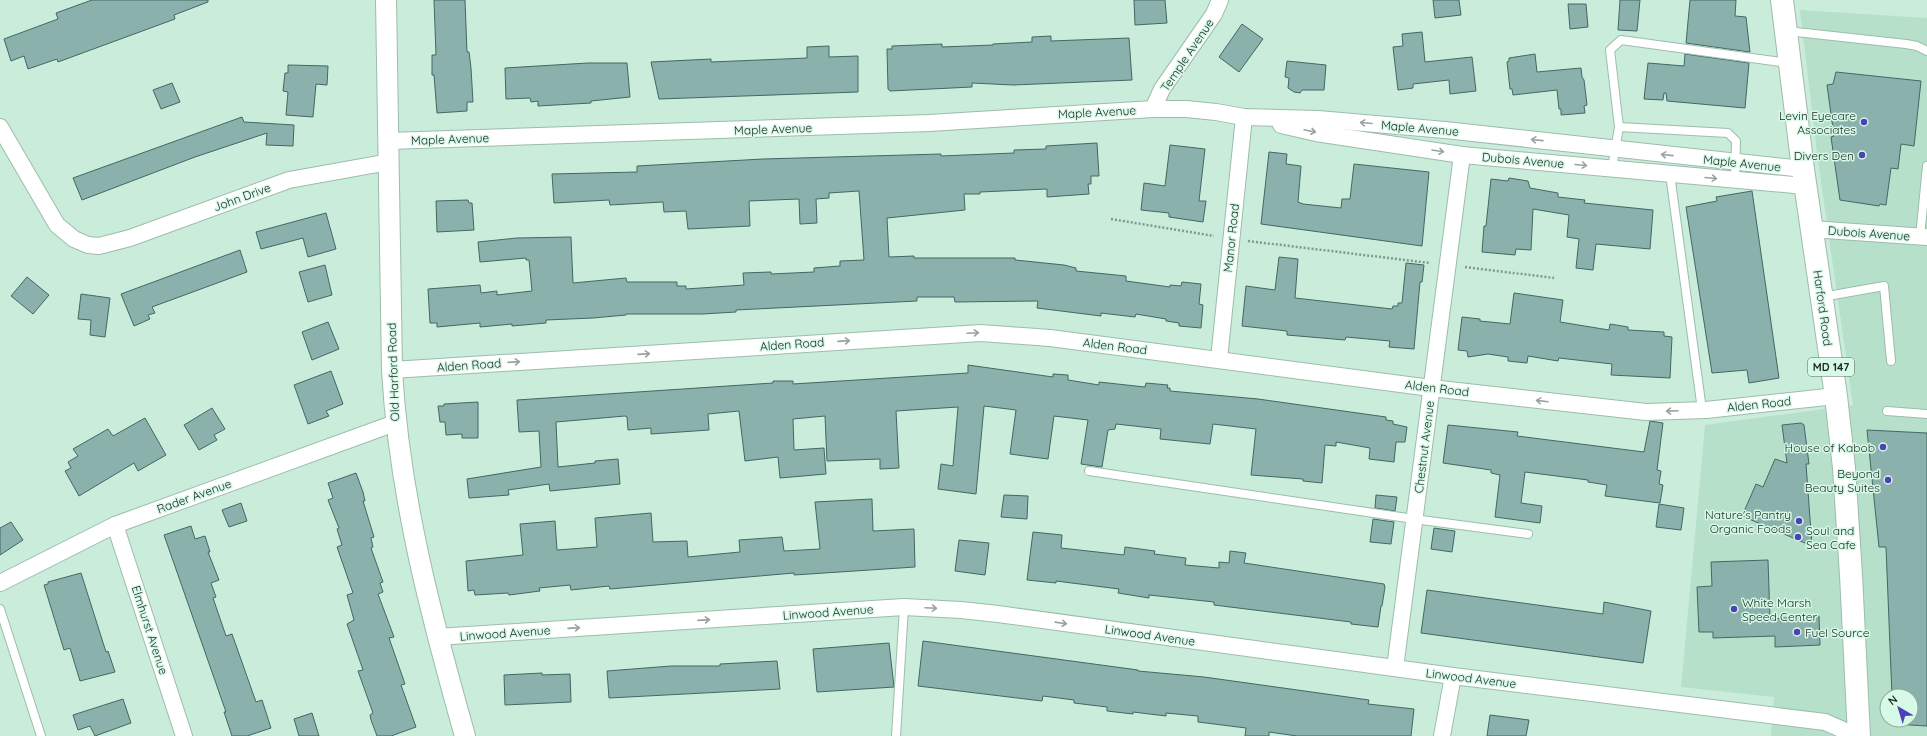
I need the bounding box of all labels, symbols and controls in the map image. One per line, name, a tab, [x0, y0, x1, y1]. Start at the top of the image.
street label: Temple Avenue	[1157, 16, 1217, 94]
street label: Maple Avenue	[1058, 102, 1137, 122]
place label: Levin Eyecare Associates	[1779, 108, 1856, 137]
street label: Maple Avenue	[1380, 117, 1460, 139]
marker: Levin Eyecare Associates	[1859, 117, 1869, 127]
street label: Maple Avenue	[734, 120, 813, 138]
one-way arrow	[1360, 120, 1373, 127]
one-way arrow	[1303, 128, 1316, 136]
street label: Maple Avenue	[411, 130, 490, 148]
one-way arrow	[1531, 137, 1544, 144]
one-way arrow	[1431, 147, 1444, 155]
place label: Divers Den	[1794, 148, 1854, 163]
street label: Dubois Avenue	[1481, 149, 1565, 171]
marker: Divers Den	[1857, 150, 1867, 160]
one-way arrow	[1660, 151, 1673, 158]
street label: Maple Avenue	[1702, 151, 1782, 175]
one-way arrow	[1575, 162, 1588, 169]
one-way arrow	[1704, 174, 1717, 181]
street label: John Drive	[211, 180, 273, 214]
street label: Manor Road	[1220, 203, 1242, 273]
street label: Dubois Avenue	[1827, 223, 1911, 243]
street label: Harford Road	[1810, 269, 1836, 347]
street label: Old Harford Road	[384, 322, 402, 422]
one-way arrow	[966, 329, 979, 337]
street label: Alden Road	[759, 334, 825, 354]
street label: Alden Road	[1082, 335, 1148, 357]
one-way arrow	[837, 337, 850, 344]
one-way arrow	[637, 350, 650, 358]
street label: Alden Road	[436, 355, 502, 375]
road number: MD 147	[1808, 358, 1854, 376]
one-way arrow	[507, 359, 520, 366]
street label: Alden Road	[1404, 377, 1470, 399]
street label: Alden Road	[1726, 393, 1792, 415]
one-way arrow	[1536, 397, 1549, 404]
street label: Chestnut Avenue	[1411, 400, 1437, 494]
one-way arrow	[1666, 408, 1679, 415]
place label: House of Kabob	[1785, 440, 1875, 455]
marker: House of Kabob	[1878, 442, 1888, 452]
place label: Beyond Beauty Suites	[1805, 466, 1880, 495]
street label: Rader Avenue	[155, 475, 234, 516]
marker: Beyond Beauty Suites	[1883, 475, 1893, 485]
place label: Nature's Pantry Organic Foods	[1705, 507, 1791, 536]
marker: Nature's Pantry Organic Foods	[1794, 516, 1804, 526]
place label: Soul and Sea Cafe	[1806, 523, 1856, 552]
marker: Soul and Sea Cafe	[1793, 532, 1803, 542]
street label: Elmhurst Avenue	[129, 584, 172, 677]
place label: White Marsh Speed Center	[1742, 595, 1817, 624]
street label: Linwood Avenue	[782, 601, 874, 623]
one-way arrow	[925, 604, 938, 611]
marker: White Marsh Speed Center	[1729, 604, 1739, 614]
one-way arrow	[697, 616, 710, 623]
one-way arrow	[1054, 619, 1067, 627]
street label: Linwood Avenue	[1104, 621, 1196, 649]
street label: Linwood Avenue	[459, 622, 551, 644]
one-way arrow	[567, 625, 580, 632]
place label: Fuel Source	[1805, 625, 1870, 640]
marker: Fuel Source	[1792, 627, 1802, 637]
street label: Linwood Avenue	[1425, 665, 1517, 691]
north arrow	[1879, 688, 1919, 728]
text: N	[1885, 692, 1900, 708]

